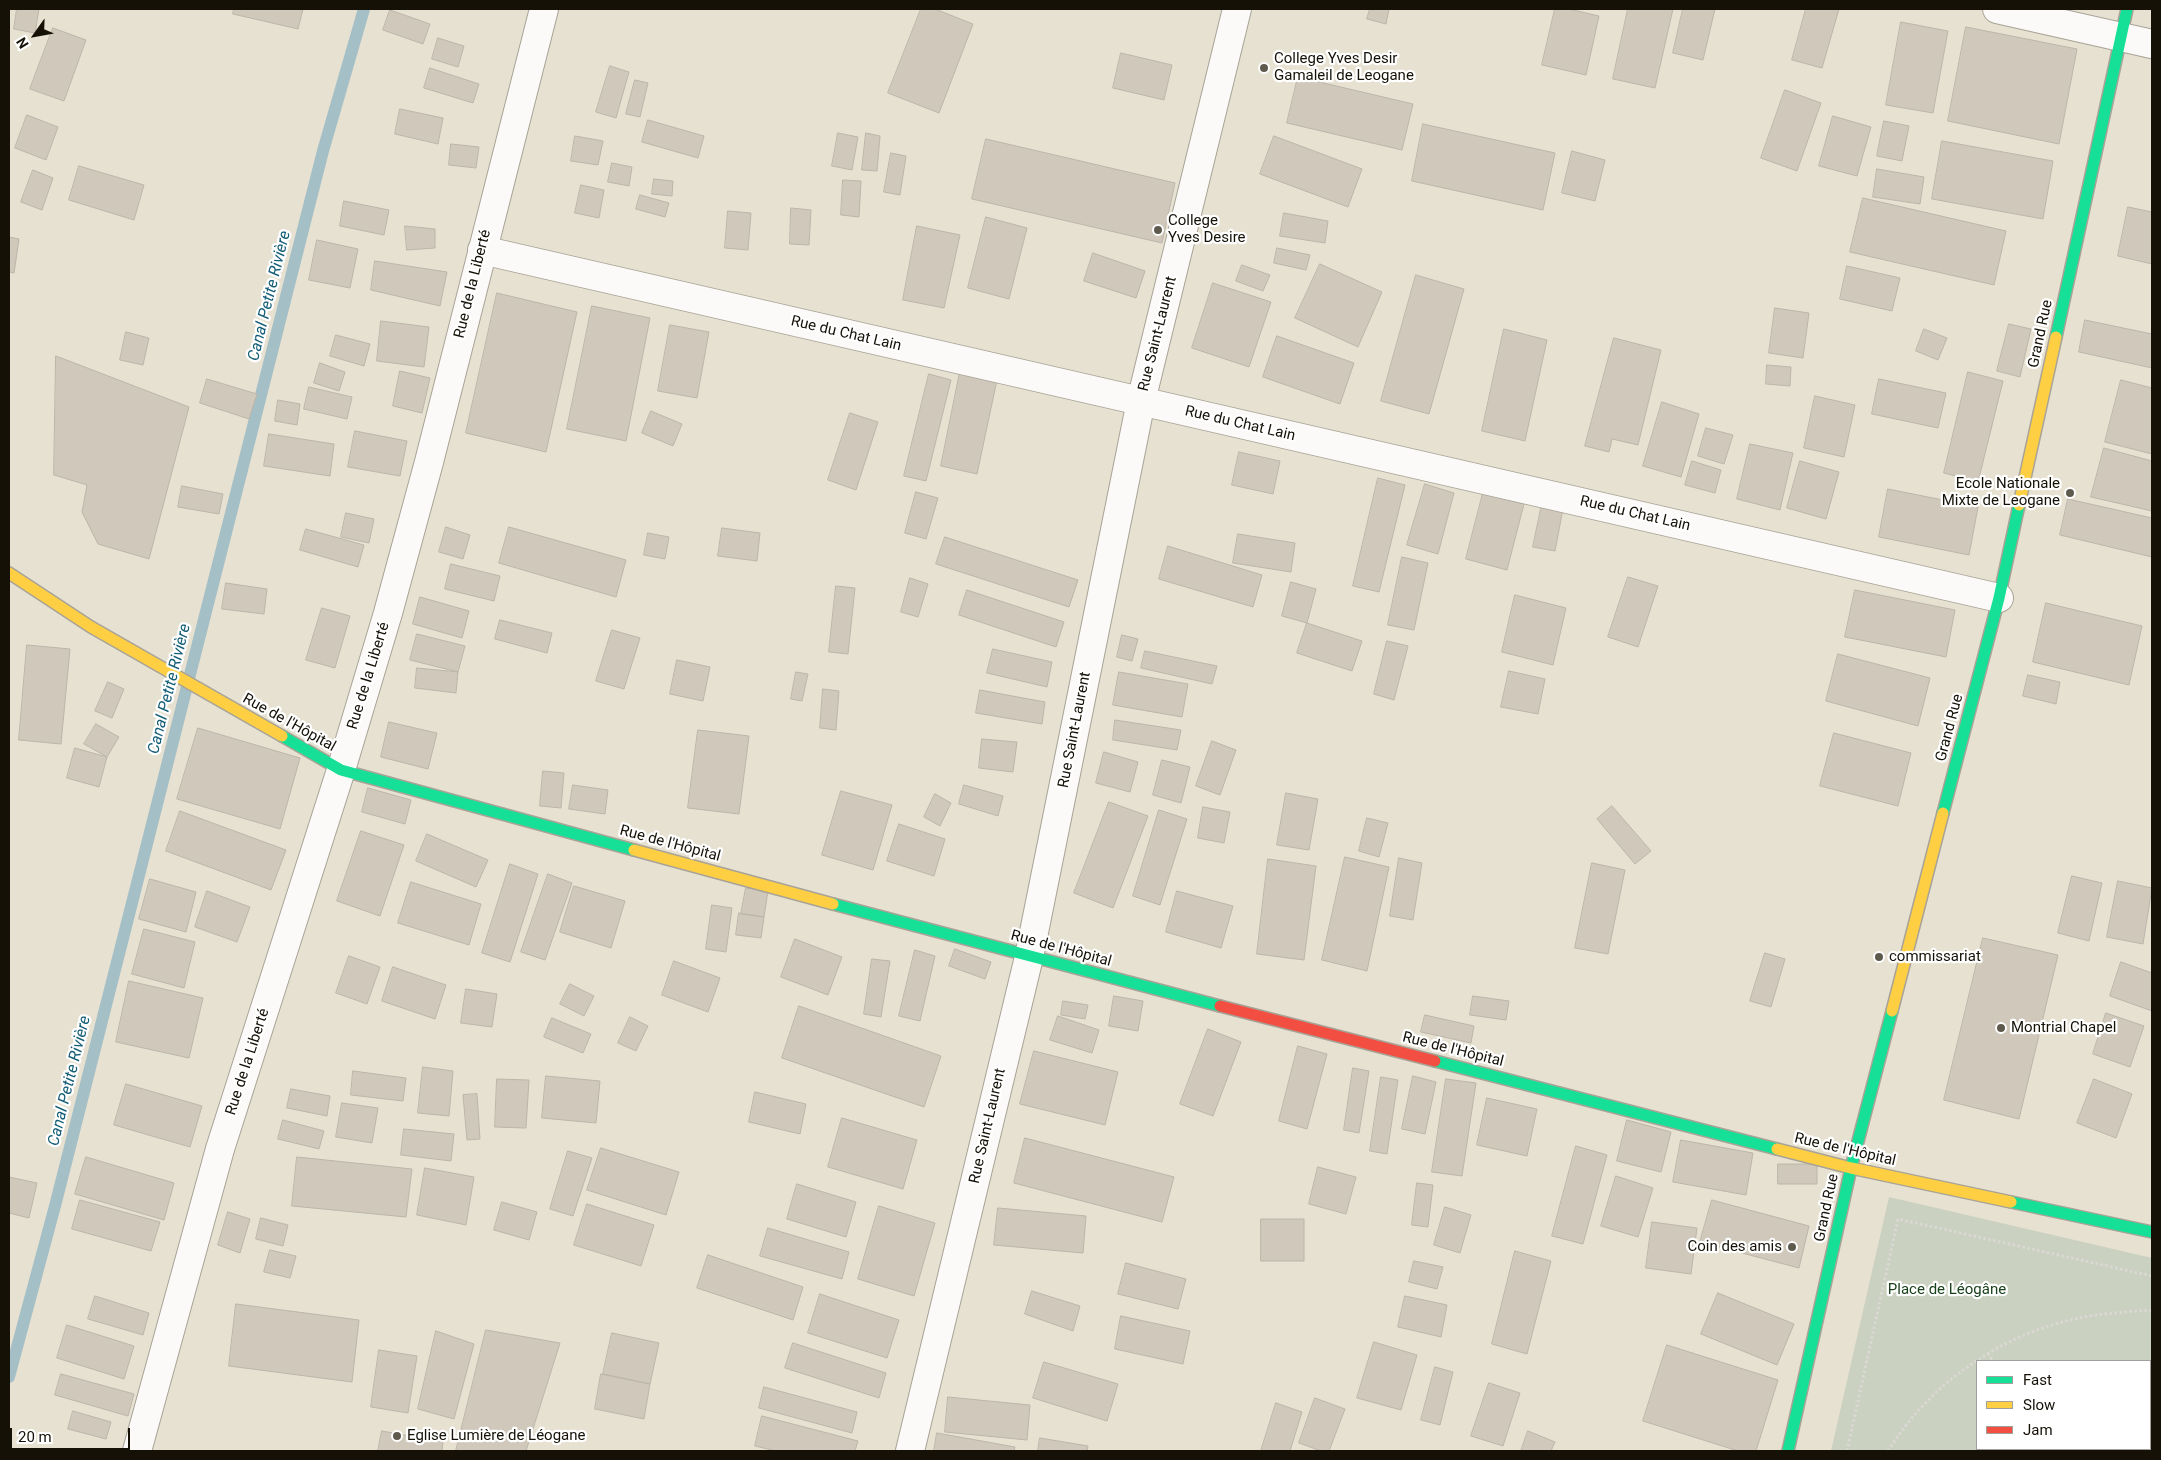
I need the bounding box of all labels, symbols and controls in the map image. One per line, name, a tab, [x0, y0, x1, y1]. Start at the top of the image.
north arrow	[10, 10, 60, 60]
text: N	[13, 35, 32, 51]
place label: College Yves Desir Gamaleil de Leogane	[1274, 50, 1414, 85]
marker: College Yves Desir Gamaleil de Leogane	[1258, 62, 1270, 74]
place label: College Yves Desire	[1168, 212, 1246, 247]
marker: College Yves Desire	[1152, 224, 1164, 236]
street label: Rue de la Liberté	[451, 228, 495, 340]
water label: Canal Petite Rivière	[245, 229, 295, 363]
street label: Rue Saint-Laurent	[1135, 275, 1181, 393]
street label: Grand Rue	[2025, 298, 2057, 370]
street label: Rue du Chat Lain	[789, 313, 903, 355]
street label: Rue du Chat Lain	[1183, 403, 1297, 445]
place label: Ecole Nationale Mixte de Leogane	[1942, 475, 2060, 510]
marker: Ecole Nationale Mixte de Leogane	[2064, 487, 2076, 499]
street label: Rue du Chat Lain	[1578, 493, 1692, 535]
street label: Rue de la Liberté	[344, 620, 394, 732]
water label: Canal Petite Rivière	[145, 622, 195, 756]
street label: Rue Saint-Laurent	[1055, 670, 1095, 790]
street label: Rue de l'Hôpital	[239, 690, 339, 756]
street label: Grand Rue	[1932, 692, 1968, 764]
street label: Rue de l'Hôpital	[618, 822, 722, 866]
street label: Rue de l'Hôpital	[1009, 927, 1113, 971]
place label: commissariat	[1889, 948, 1981, 966]
marker: commissariat	[1873, 951, 1885, 963]
street label: Rue de la Liberté	[222, 1006, 274, 1118]
water label: Canal Petite Rivière	[45, 1014, 95, 1148]
place label: Montrial Chapel	[2011, 1019, 2116, 1037]
marker: Montrial Chapel	[1995, 1022, 2007, 1034]
street label: Rue de l'Hôpital	[1401, 1029, 1505, 1071]
street label: Rue Saint-Laurent	[966, 1067, 1010, 1185]
street label: Rue de l'Hôpital	[1792, 1130, 1898, 1170]
street label: Grand Rue	[1811, 1172, 1843, 1244]
place label: Coin des amis	[1687, 1238, 1782, 1256]
marker: Coin des amis	[1786, 1241, 1798, 1253]
park label: Place de Léogâne	[1888, 1281, 2006, 1299]
legend	[1976, 1360, 2151, 1450]
text: Fast	[2023, 1371, 2052, 1389]
text: Slow	[2023, 1396, 2055, 1414]
scale bar	[12, 1418, 132, 1450]
text: Jam	[2023, 1421, 2053, 1439]
place label: Eglise Lumière de Léogane	[407, 1427, 585, 1445]
text: 20 m	[18, 1428, 52, 1446]
marker: Eglise Lumière de Léogane	[391, 1430, 403, 1442]

